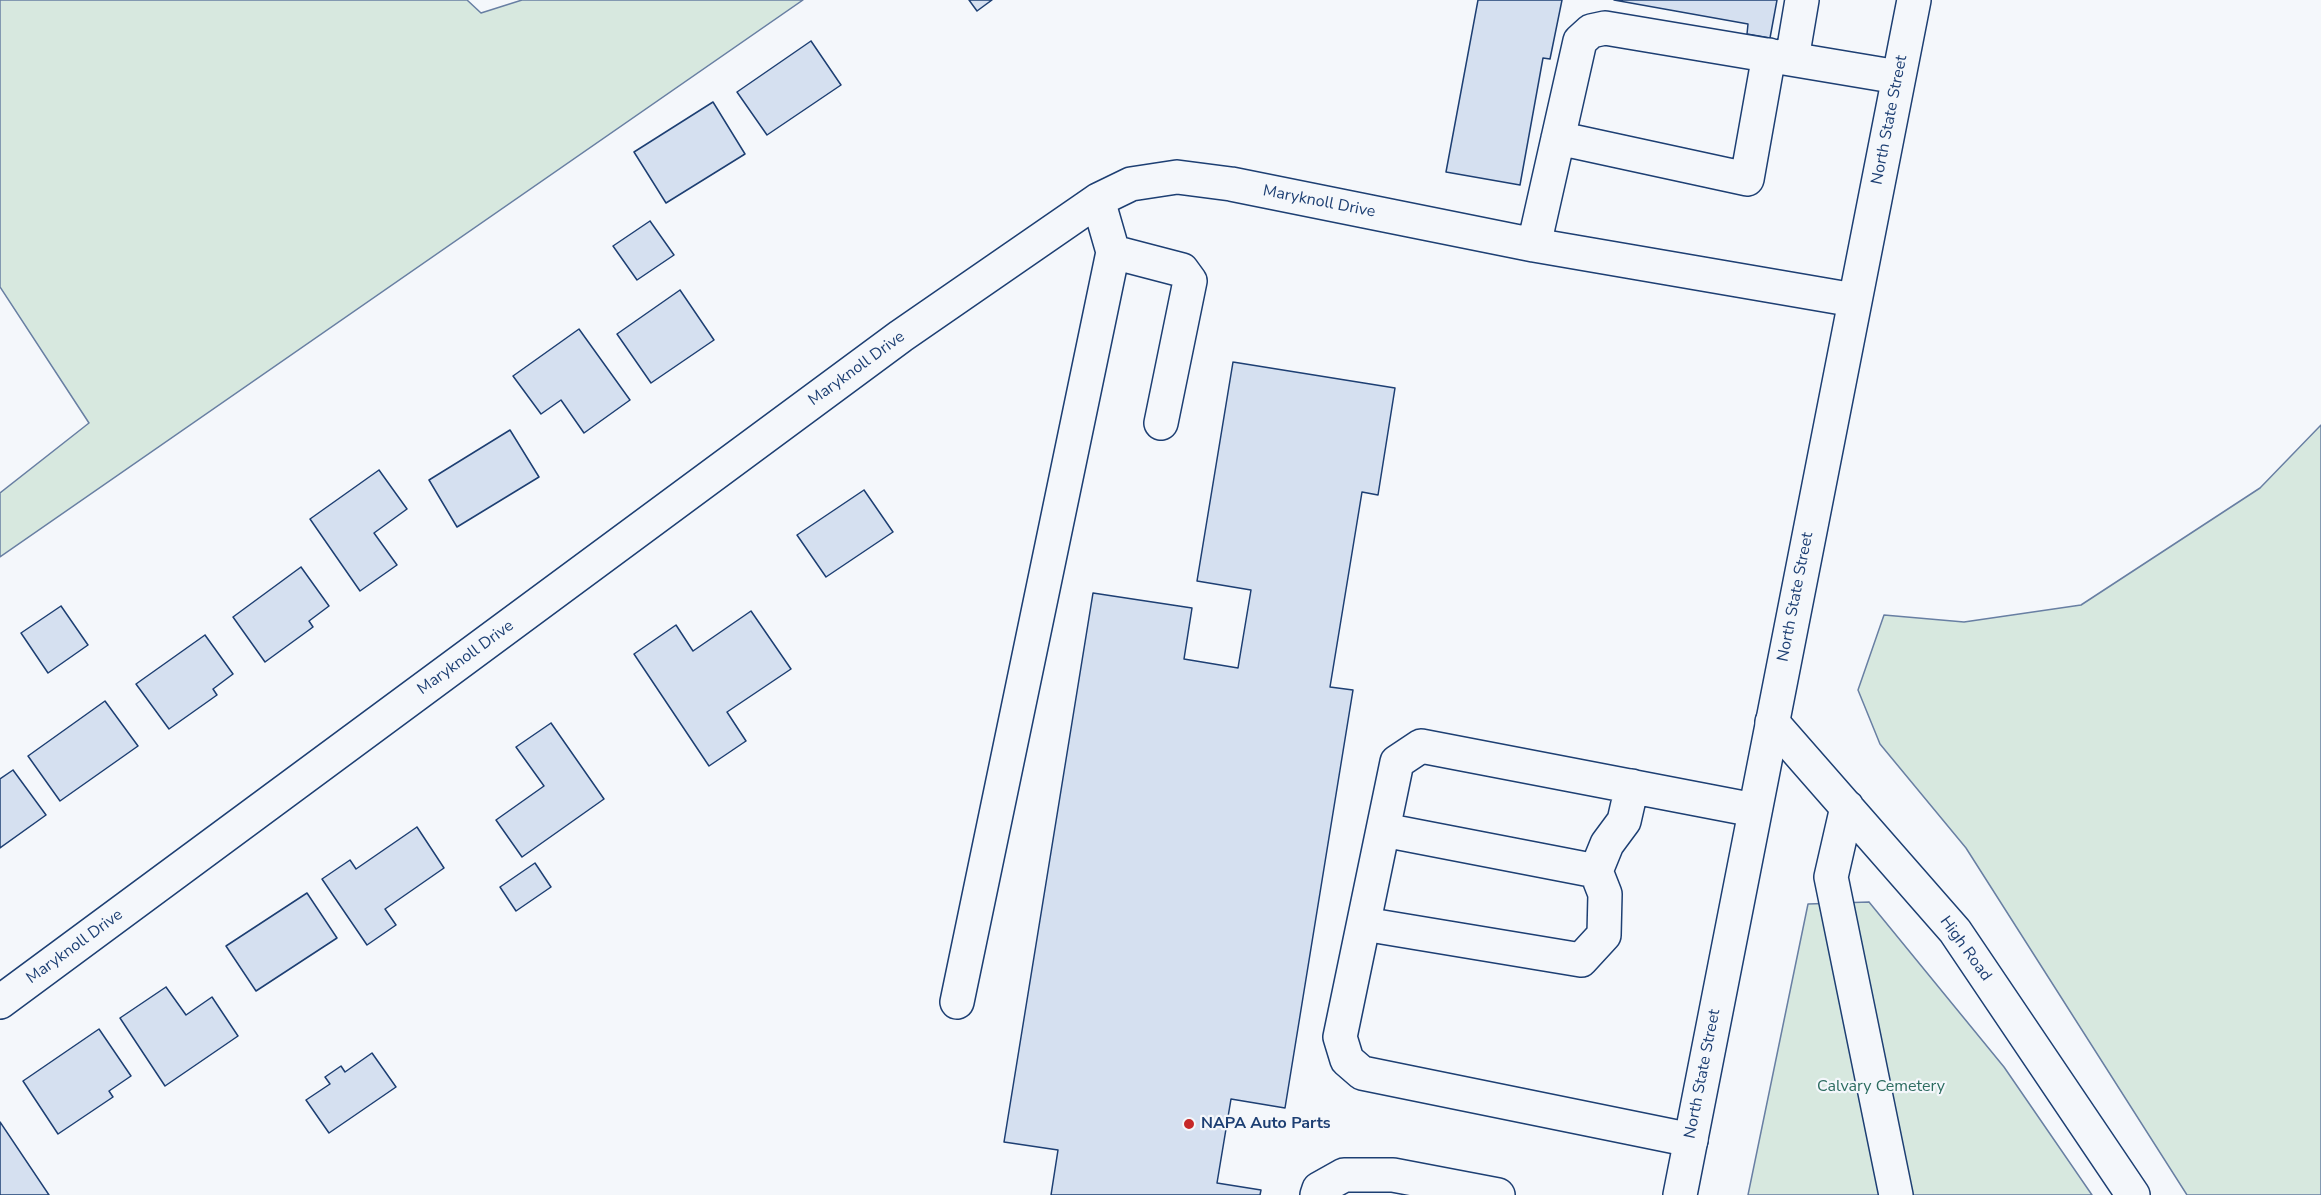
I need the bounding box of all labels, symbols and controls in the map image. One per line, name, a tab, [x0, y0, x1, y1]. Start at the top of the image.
street label: North State Street	[1868, 54, 1912, 186]
street label: Maryknoll Drive	[1261, 182, 1377, 222]
street label: Maryknoll Drive	[805, 328, 909, 410]
street label: North State Street	[1774, 531, 1818, 663]
street label: Maryknoll Drive	[414, 617, 518, 699]
street label: Maryknoll Drive	[23, 906, 127, 988]
street label: High Road	[1935, 913, 1995, 985]
street label: North State Street	[1681, 1008, 1725, 1140]
park label: Calvary Cemetery	[1817, 1077, 1945, 1097]
place label: NAPA Auto Parts	[1201, 1114, 1331, 1134]
marker: NAPA Auto Parts	[1182, 1117, 1196, 1131]

